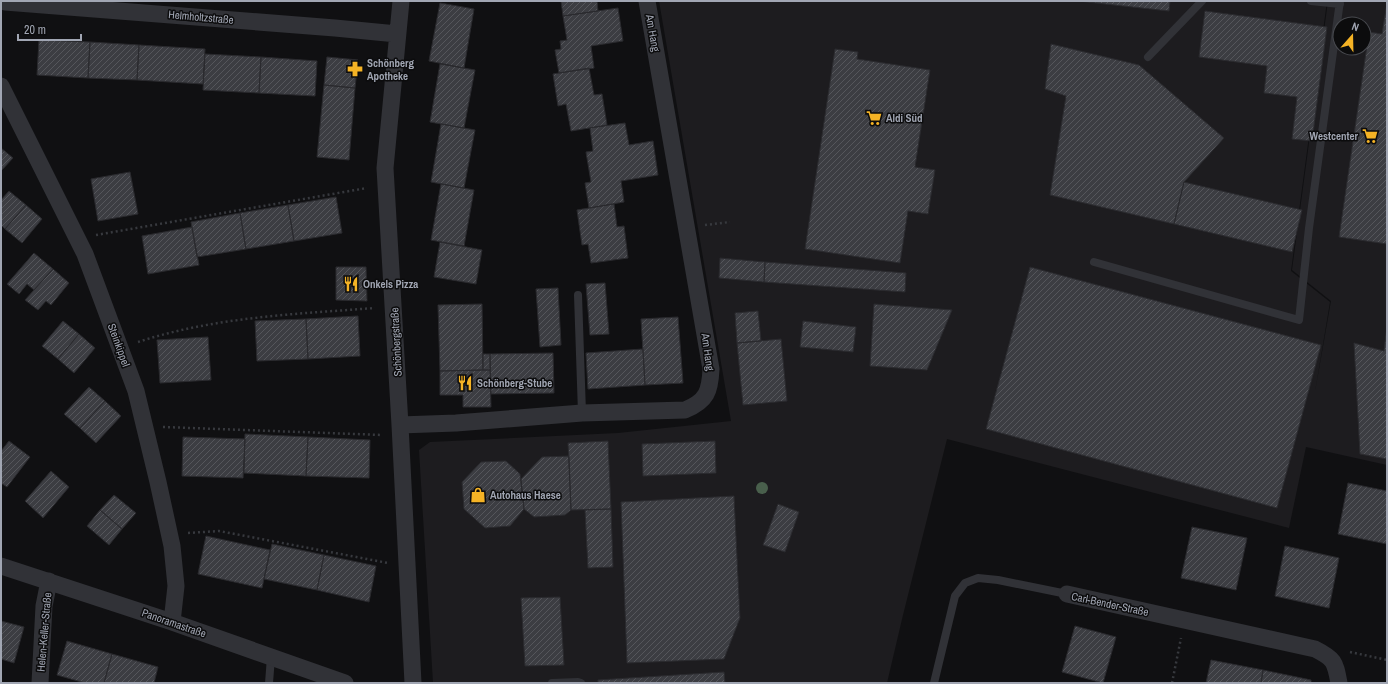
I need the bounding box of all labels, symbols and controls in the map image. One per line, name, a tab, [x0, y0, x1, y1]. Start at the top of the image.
street label: Helmholtzstraße	[168, 7, 234, 27]
street label: Am Hang	[643, 12, 663, 53]
scale bar	[18, 16, 81, 42]
north arrow	[1332, 16, 1372, 56]
text: N	[1350, 19, 1361, 34]
text: 20 m	[24, 22, 46, 38]
place label: Schönberg Apotheke	[367, 56, 415, 83]
pharmacy icon: Schönberg Apotheke	[346, 60, 364, 78]
supermarket icon: Aldi Süd	[865, 109, 883, 127]
place label: Aldi Süd	[886, 111, 923, 125]
supermarket icon: Westcenter	[1361, 127, 1379, 145]
place label: Westcenter	[1310, 129, 1358, 143]
restaurant icon: Onkels Pizza	[342, 275, 360, 293]
place label: Onkels Pizza	[363, 277, 418, 291]
street label: Schönbergstraße	[387, 307, 405, 377]
street label: Steinkippel	[105, 321, 133, 369]
street label: Am Hang	[698, 331, 718, 372]
restaurant icon: Schönberg-Stube	[456, 374, 474, 392]
place label: Schönberg-Stube	[477, 376, 552, 390]
shop icon: Autohaus Haese	[469, 486, 487, 504]
place label: Autohaus Haese	[490, 488, 561, 502]
street label: Carl-Bender-Straße	[1070, 589, 1150, 619]
street label: Helen-Keller-Straße	[34, 592, 54, 672]
street label: Panoramastraße	[140, 605, 208, 641]

